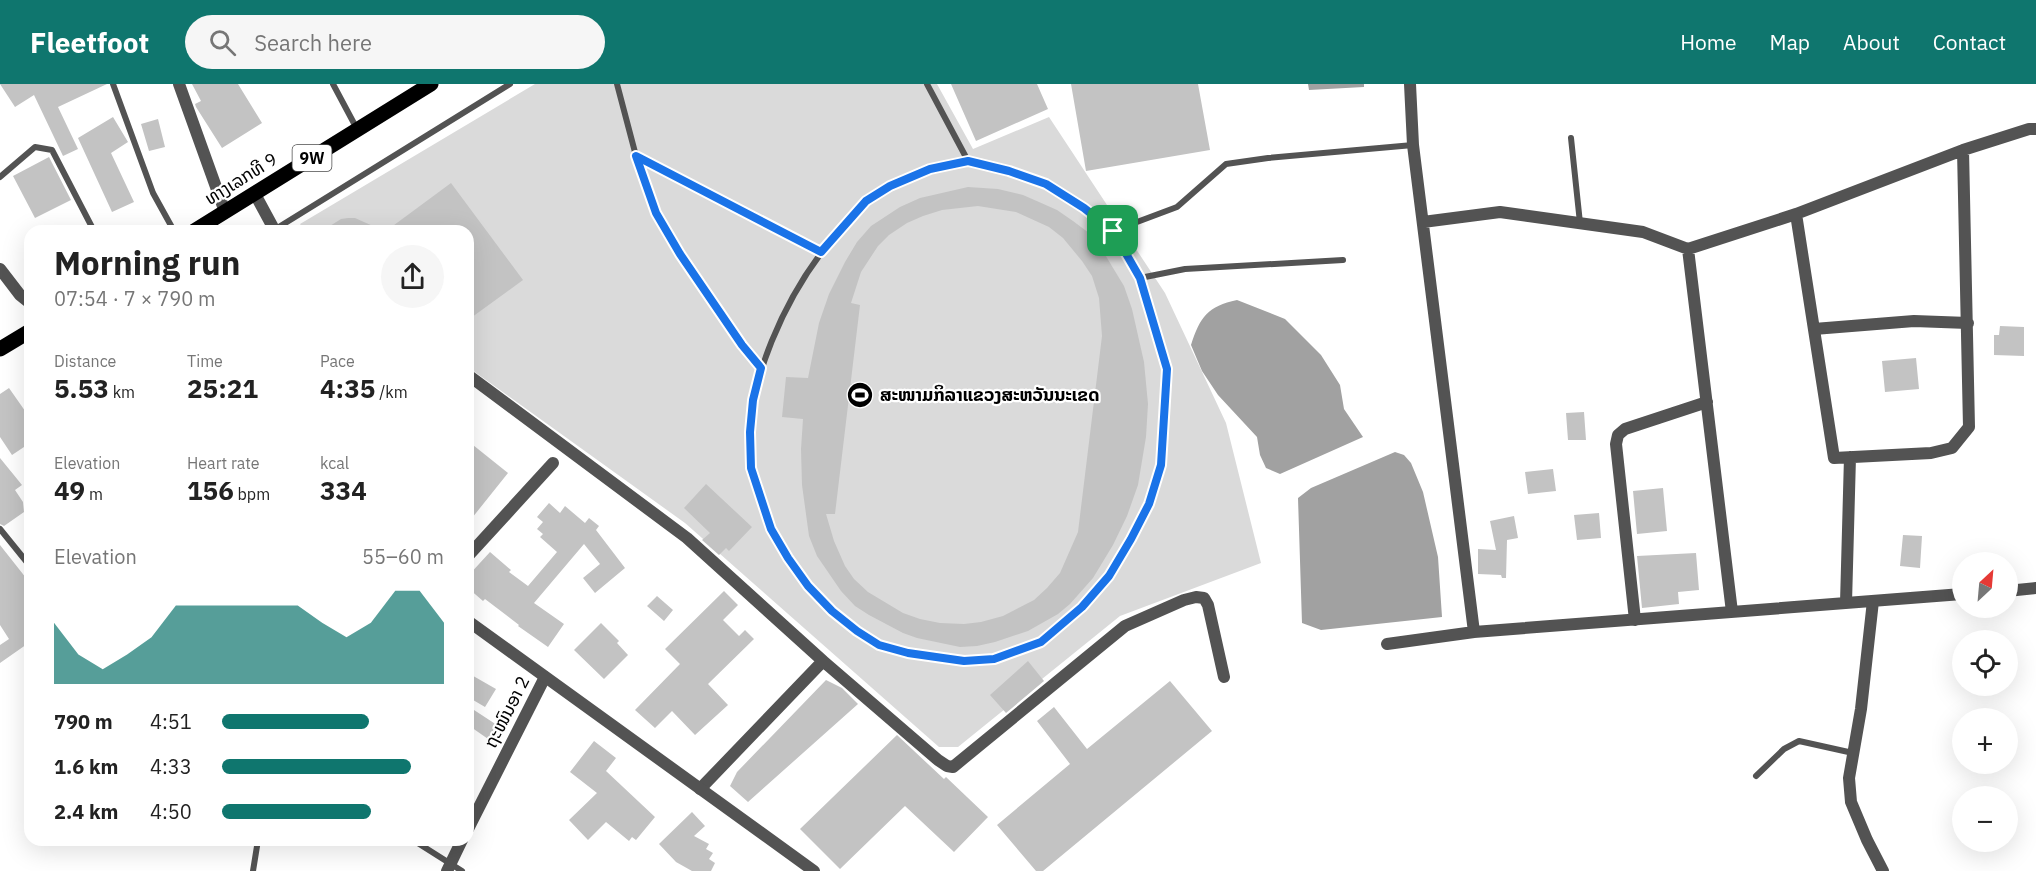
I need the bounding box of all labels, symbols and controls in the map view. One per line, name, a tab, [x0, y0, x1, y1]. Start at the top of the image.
search box	[185, 15, 605, 69]
text: Fleetfoot	[30, 24, 149, 61]
icon: search	[206, 26, 239, 59]
text: Search here	[254, 28, 372, 57]
text: Home	[1680, 28, 1737, 56]
text: Map	[1770, 28, 1810, 56]
text: About	[1843, 28, 1900, 56]
text: Contact	[1933, 28, 2006, 56]
road number: 9W	[292, 145, 332, 171]
street label: ທາງເລກທີ 9	[200, 147, 281, 210]
pin	[1087, 205, 1138, 256]
icon: arrive	[1096, 214, 1129, 247]
text: Morning run	[54, 241, 240, 284]
button: share	[381, 245, 444, 308]
text: 07:54 · 7 × 790 m	[54, 285, 215, 312]
text: Distance	[54, 351, 116, 371]
text: Time	[187, 351, 223, 371]
text: Pace	[320, 351, 355, 371]
text: 5.53	[54, 371, 109, 405]
text: 25:21	[187, 371, 258, 405]
text: 4:35	[320, 371, 375, 405]
sports icon: ສະໜາມກິລາແຂວງສະຫວັນນະເຂດ	[845, 380, 875, 410]
text: km	[109, 382, 135, 402]
text: /km	[375, 382, 408, 402]
place label: ສະໜາມກິລາແຂວງສະຫວັນນະເຂດ	[880, 383, 1099, 406]
text: Elevation	[54, 453, 120, 473]
text: Heart rate	[187, 453, 260, 473]
text: kcal	[320, 453, 349, 473]
text: 49	[54, 473, 85, 507]
text: 156	[187, 473, 234, 507]
text: 334	[320, 473, 367, 507]
text: m	[85, 484, 103, 504]
text: bpm	[234, 484, 270, 504]
text: Elevation	[54, 543, 137, 570]
text: 55–60 m	[362, 543, 444, 570]
north arrow	[1952, 552, 2018, 618]
map controls	[1952, 552, 2018, 852]
button: locate	[1952, 630, 2018, 696]
street label: ຖະໜົນອາ 2	[479, 672, 534, 752]
text: 790 m	[54, 708, 113, 735]
text: 4:51	[150, 708, 192, 735]
button: +	[1952, 708, 2018, 774]
text: 1.6 km	[54, 753, 118, 780]
text: 4:33	[150, 753, 192, 780]
button: −	[1952, 786, 2018, 852]
text: 2.4 km	[54, 798, 118, 825]
text: 4:50	[150, 798, 192, 825]

